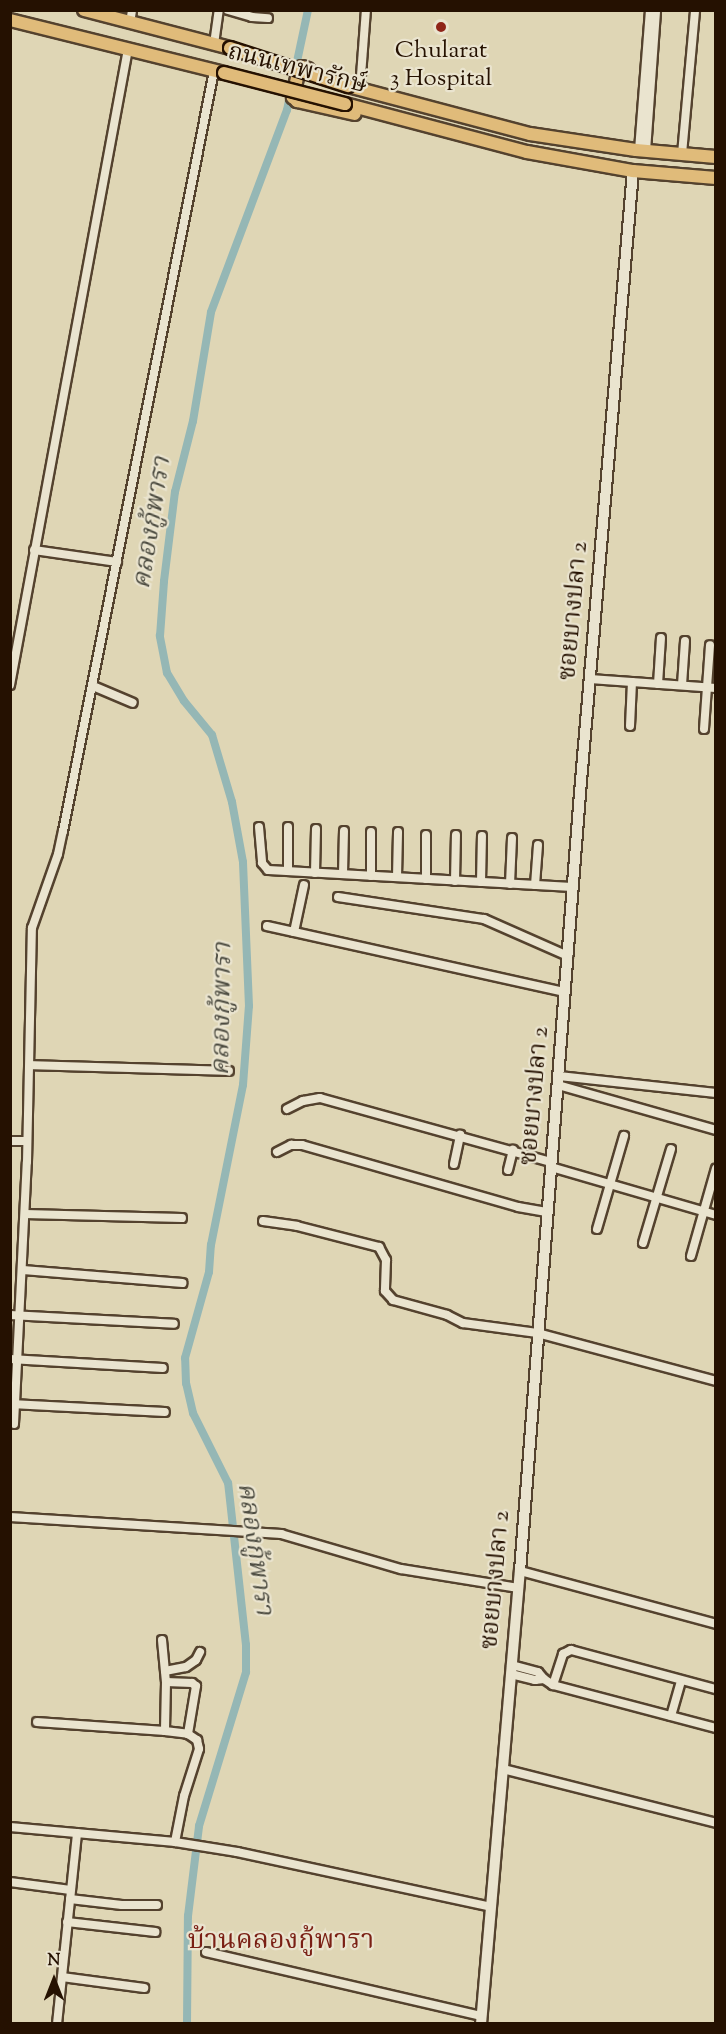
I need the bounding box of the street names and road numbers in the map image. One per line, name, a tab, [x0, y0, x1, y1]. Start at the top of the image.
street label: ถนนเทพารักษ์	[224, 39, 370, 101]
street label: ซอยบางปลา 2	[555, 540, 595, 682]
street label: ซอยบางปลา 2	[516, 1025, 556, 1167]
street label: ซอยบางปลา 2	[477, 1509, 517, 1651]

